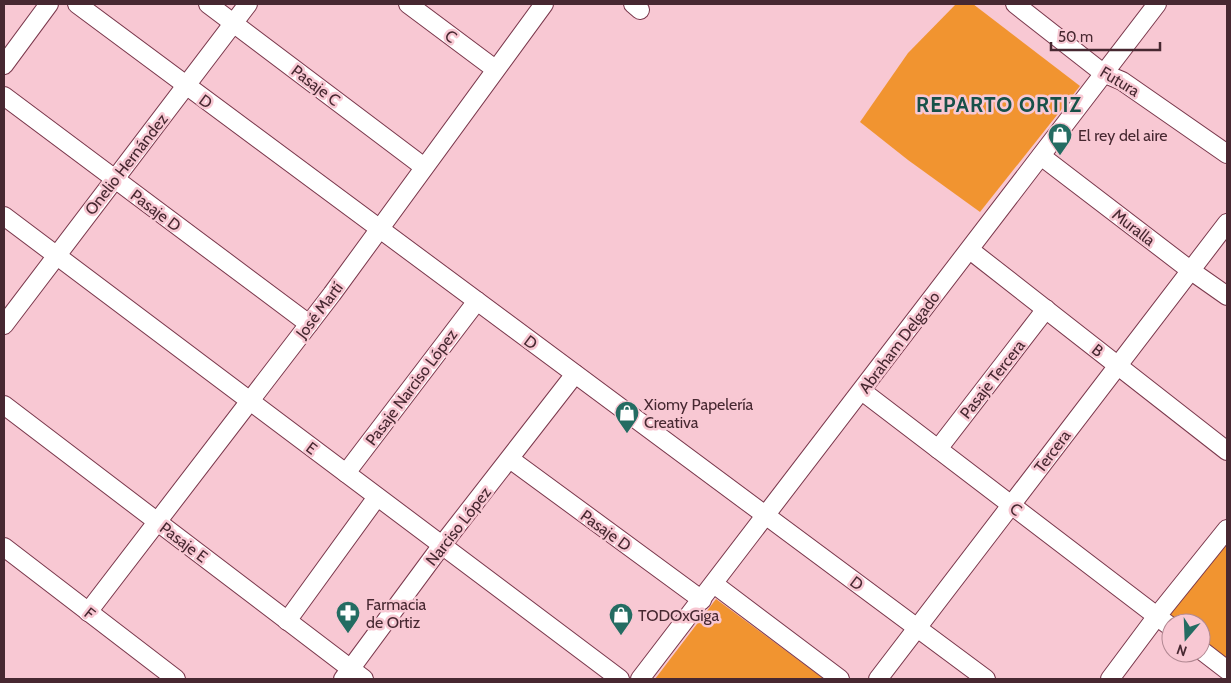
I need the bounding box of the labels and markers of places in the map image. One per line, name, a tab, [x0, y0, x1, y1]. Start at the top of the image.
shop icon: El rey del aire	[1047, 122, 1073, 156]
place label: El rey del aire	[1078, 126, 1167, 145]
place label: Xiomy Papelería Creativa	[644, 395, 754, 432]
shop icon: Xiomy Papelería Creativa	[614, 400, 640, 434]
place label: Farmacia de Ortiz	[366, 595, 427, 632]
pharmacy icon: Farmacia de Ortiz	[335, 600, 361, 634]
shop icon: TODOxGiga	[608, 602, 634, 636]
place label: TODOxGiga	[638, 606, 720, 625]

